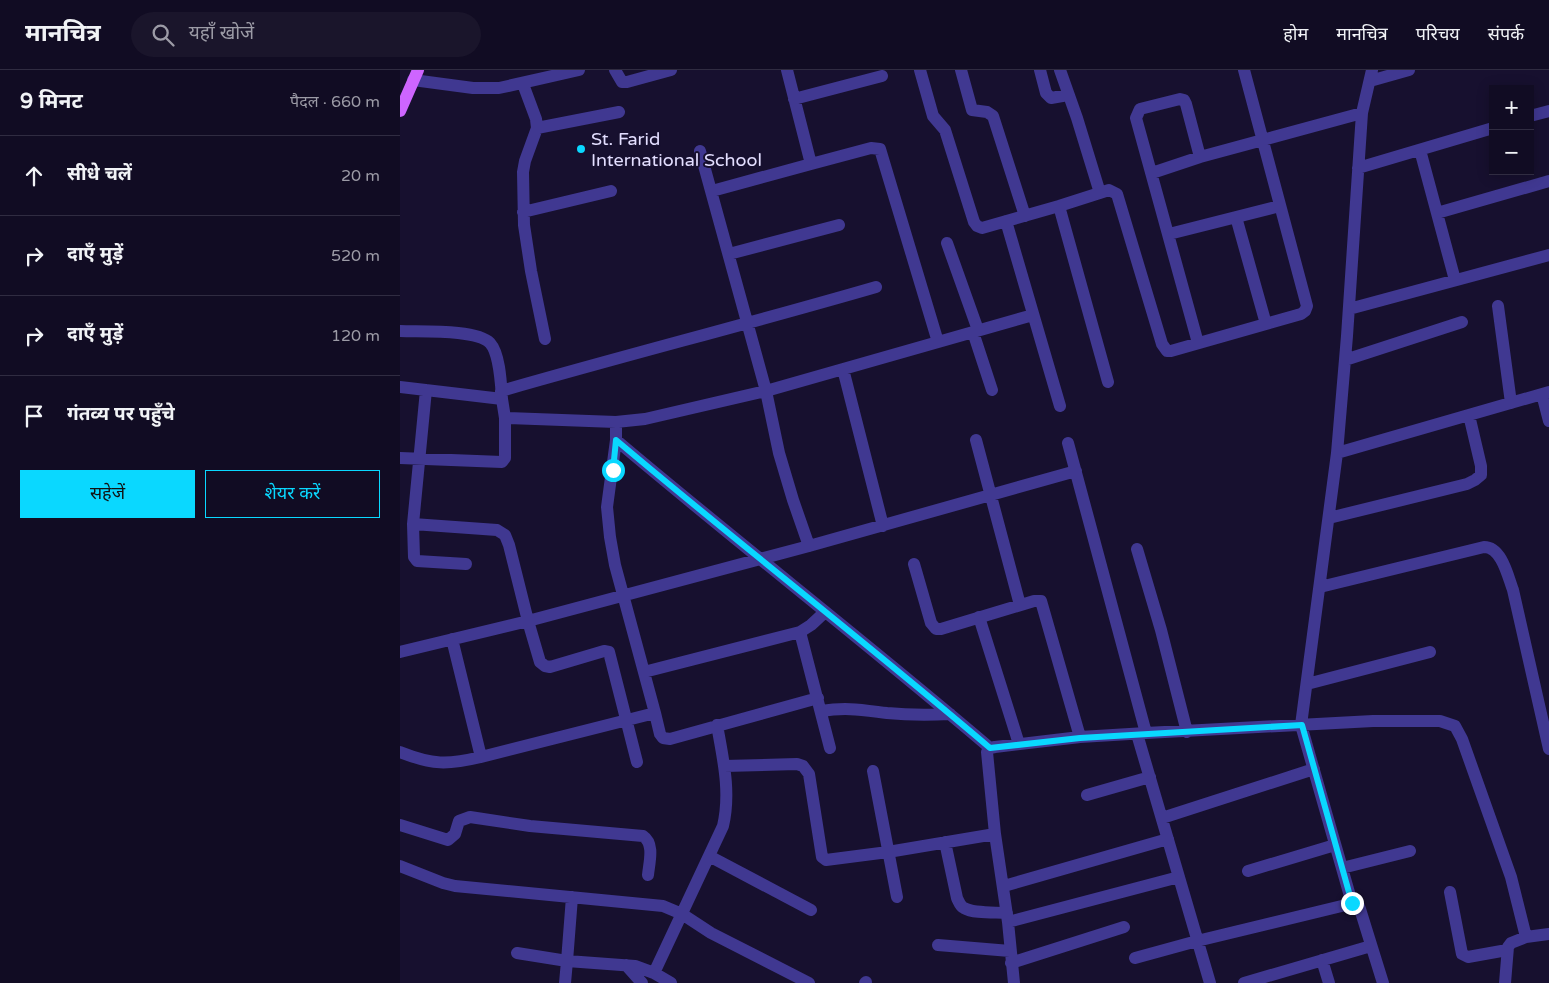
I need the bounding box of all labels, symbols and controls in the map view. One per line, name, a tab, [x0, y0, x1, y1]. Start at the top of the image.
search box	[131, 12, 481, 57]
text: मानचित्र	[25, 19, 101, 48]
icon: search	[149, 21, 177, 49]
text: यहाँ खोजें	[189, 22, 254, 44]
text: होम	[1283, 23, 1308, 45]
text: मानचित्र	[1336, 23, 1388, 45]
text: परिचय	[1416, 23, 1460, 45]
text: संपर्क	[1488, 23, 1524, 45]
map controls	[1489, 85, 1534, 175]
button: +	[1489, 85, 1534, 130]
text: 9 मिनट	[20, 89, 83, 114]
text: पैदल · 660 m	[290, 92, 380, 112]
place label: St. Farid International School	[591, 128, 762, 171]
button: −	[1489, 130, 1534, 175]
marker: St. Farid International School	[575, 143, 587, 155]
icon: ahead	[20, 162, 48, 190]
text: सीधे चलें	[67, 163, 132, 185]
text: 20 m	[341, 166, 380, 186]
icon: right	[20, 242, 48, 270]
text: दाएँ मुड़ें	[67, 243, 123, 265]
text: 520 m	[331, 246, 380, 266]
icon: right	[20, 322, 48, 350]
text: दाएँ मुड़ें	[67, 323, 123, 345]
text: 120 m	[331, 326, 380, 346]
icon: arrive	[20, 402, 48, 430]
text: गंतव्य पर पहुँचे	[67, 403, 175, 425]
route start	[602, 459, 625, 482]
button: सहेजें	[20, 470, 195, 518]
button: शेयर करें	[205, 470, 380, 518]
route end	[1341, 892, 1364, 915]

